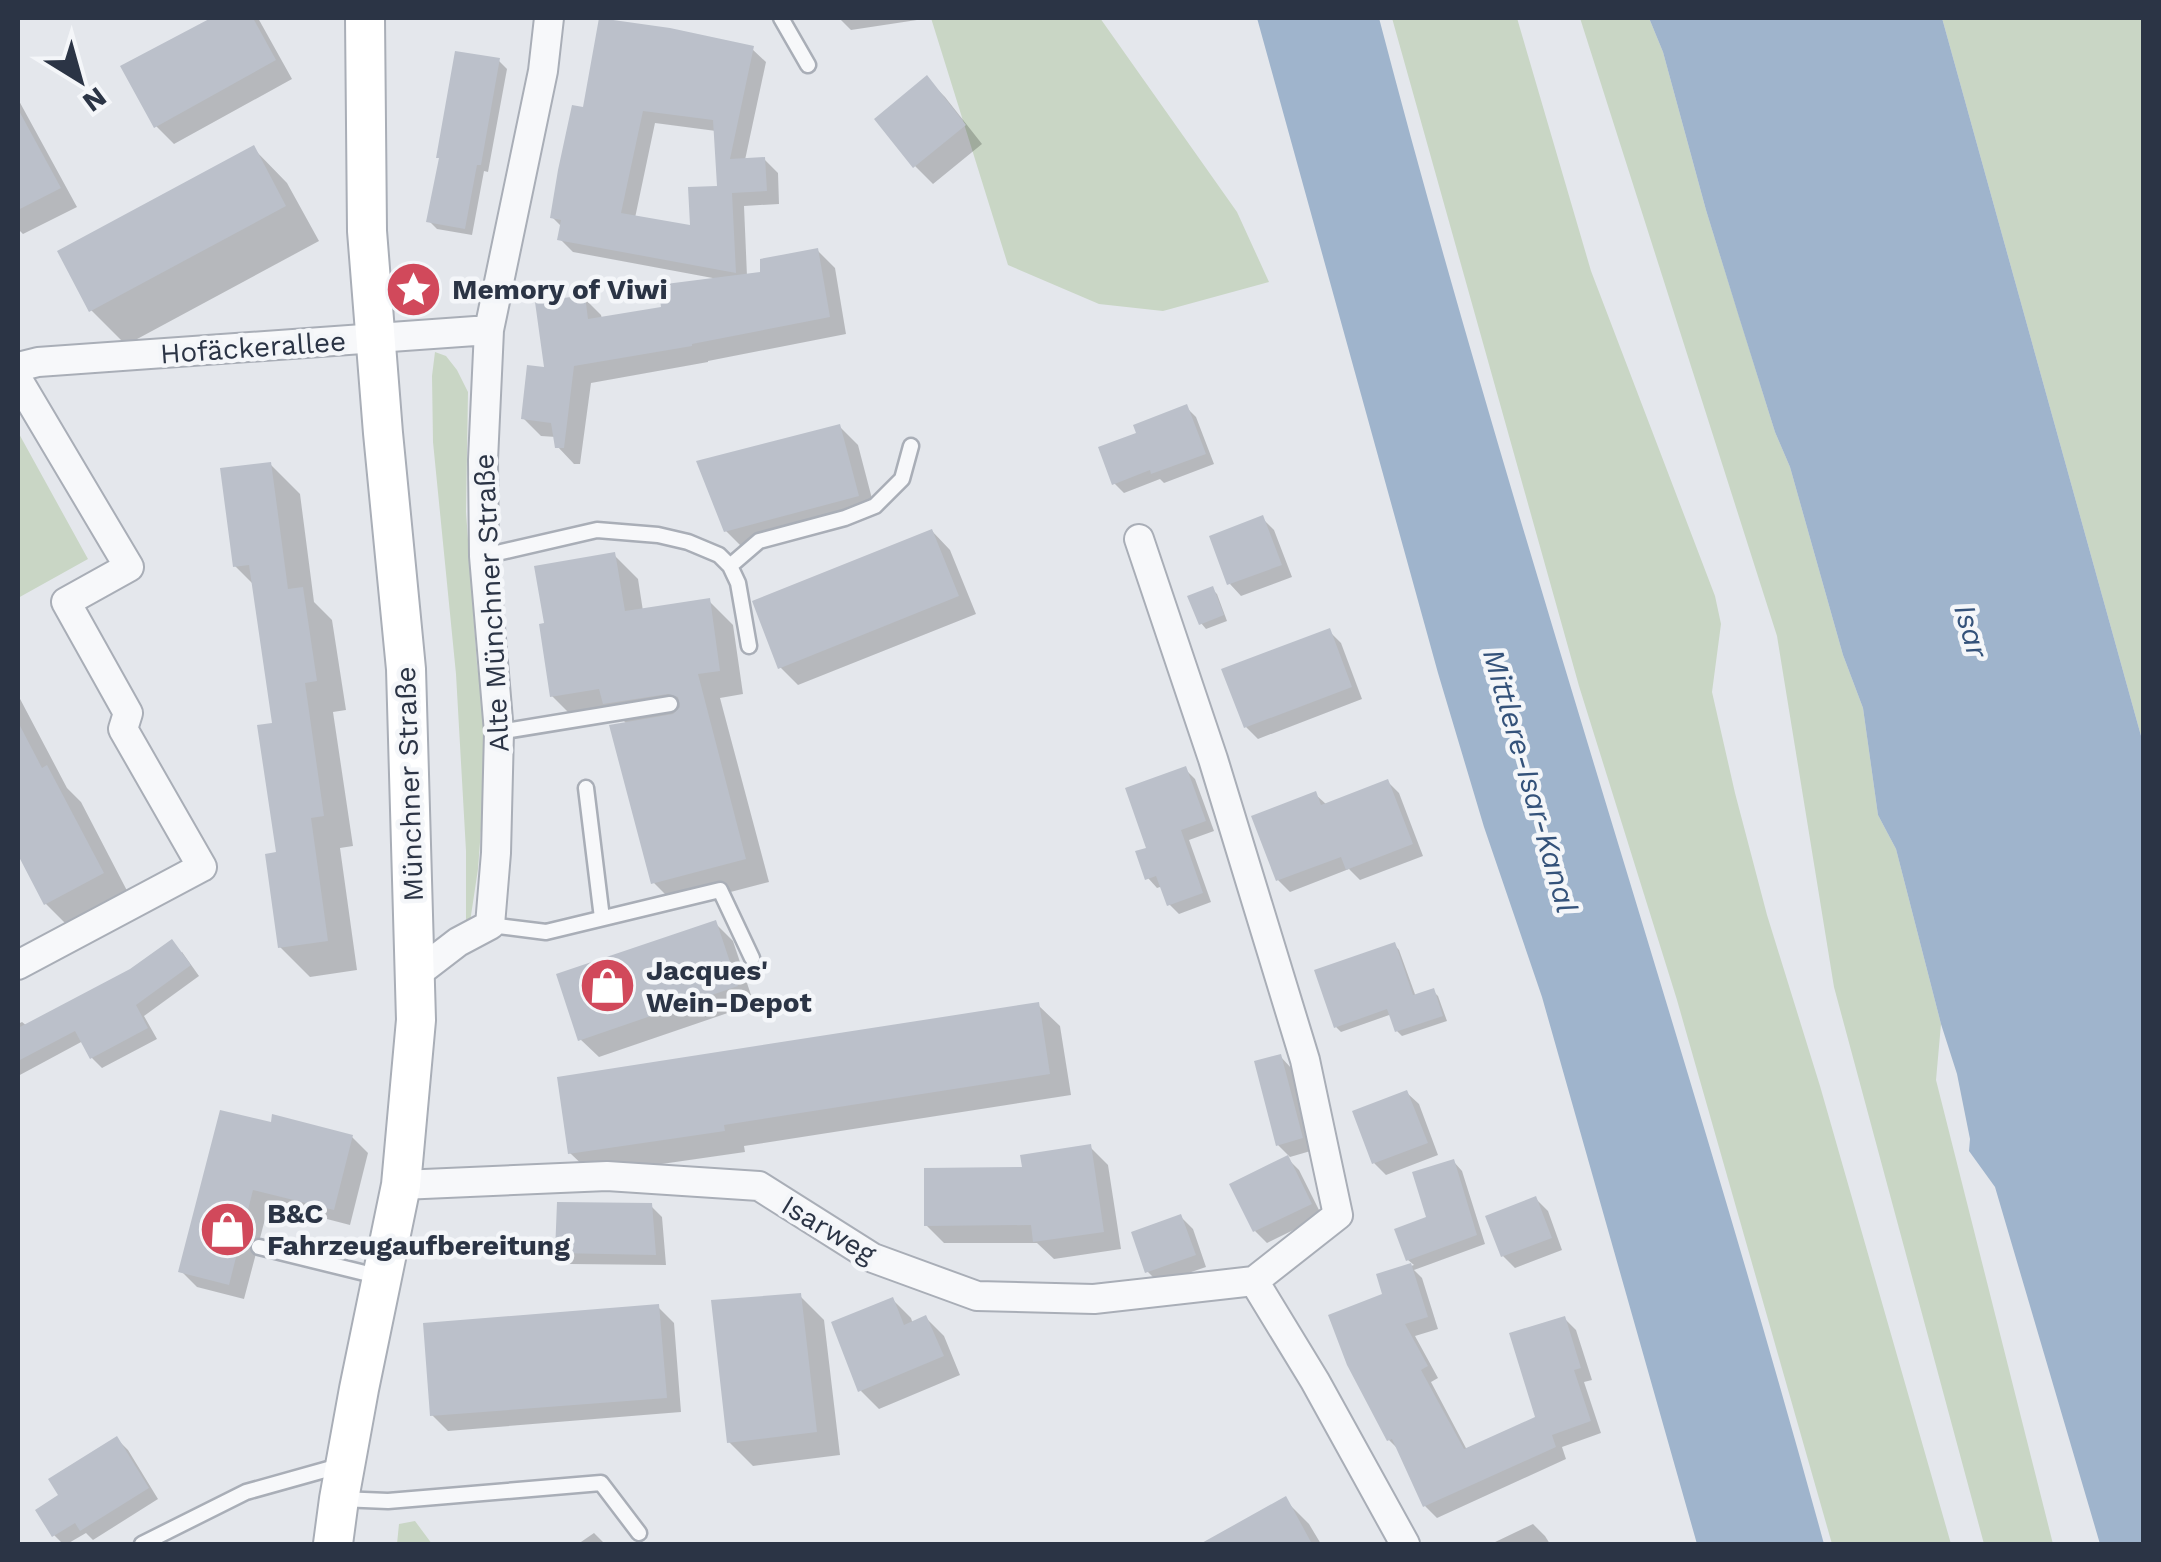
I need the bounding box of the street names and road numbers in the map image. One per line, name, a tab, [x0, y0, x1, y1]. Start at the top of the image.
street label: Hofäckerallee	[159, 325, 347, 370]
street label: Alte Münchner Straße	[467, 453, 516, 753]
street label: Münchner Straße	[389, 666, 430, 902]
street label: Isarweg	[776, 1188, 882, 1270]

